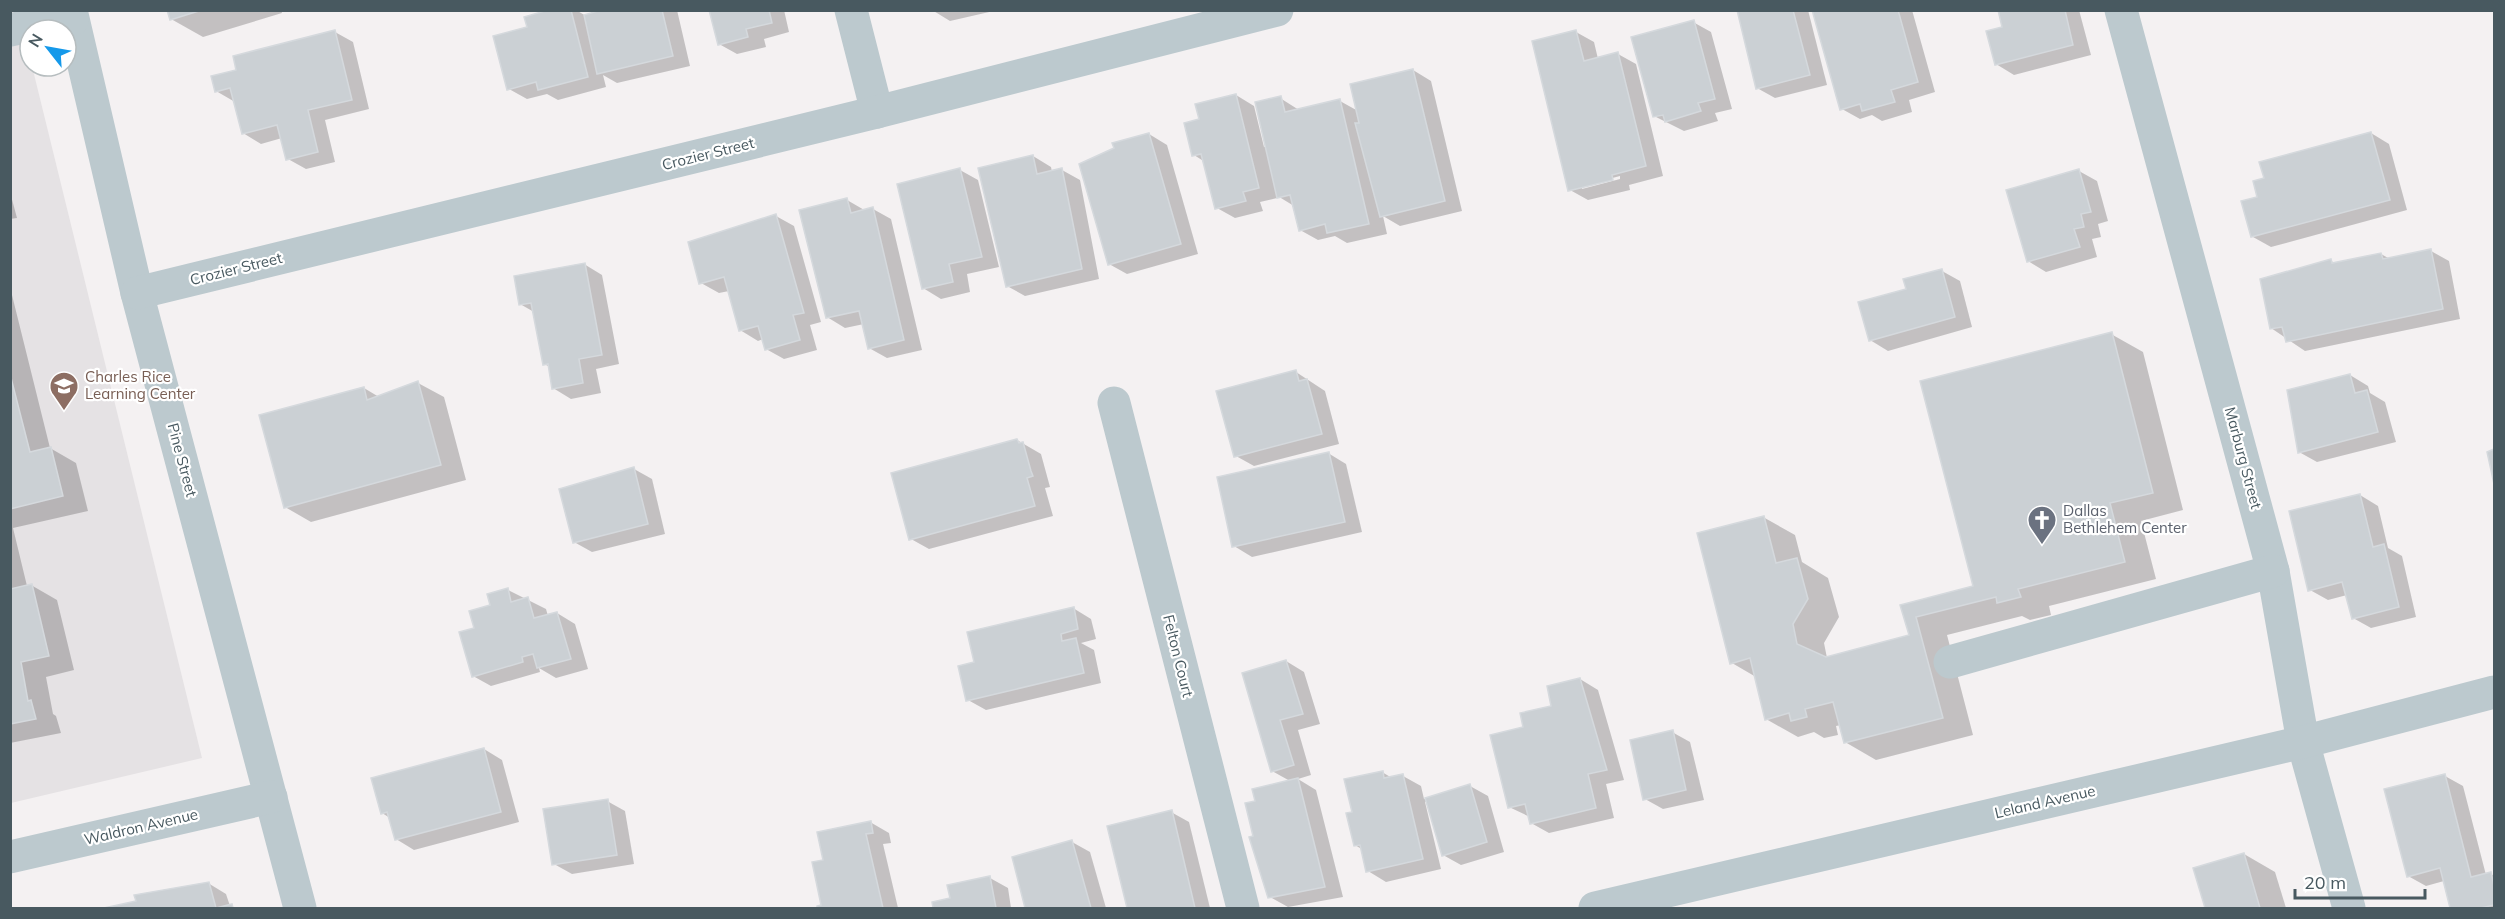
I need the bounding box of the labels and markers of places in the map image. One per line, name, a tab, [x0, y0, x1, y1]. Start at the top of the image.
place label: Charles Rice Learning Center	[85, 367, 196, 403]
school or university icon: Charles Rice Learning Center	[48, 370, 80, 412]
place label: Dallas Bethlehem Center	[2063, 501, 2187, 537]
church icon: Dallas Bethlehem Center	[2026, 504, 2058, 546]

